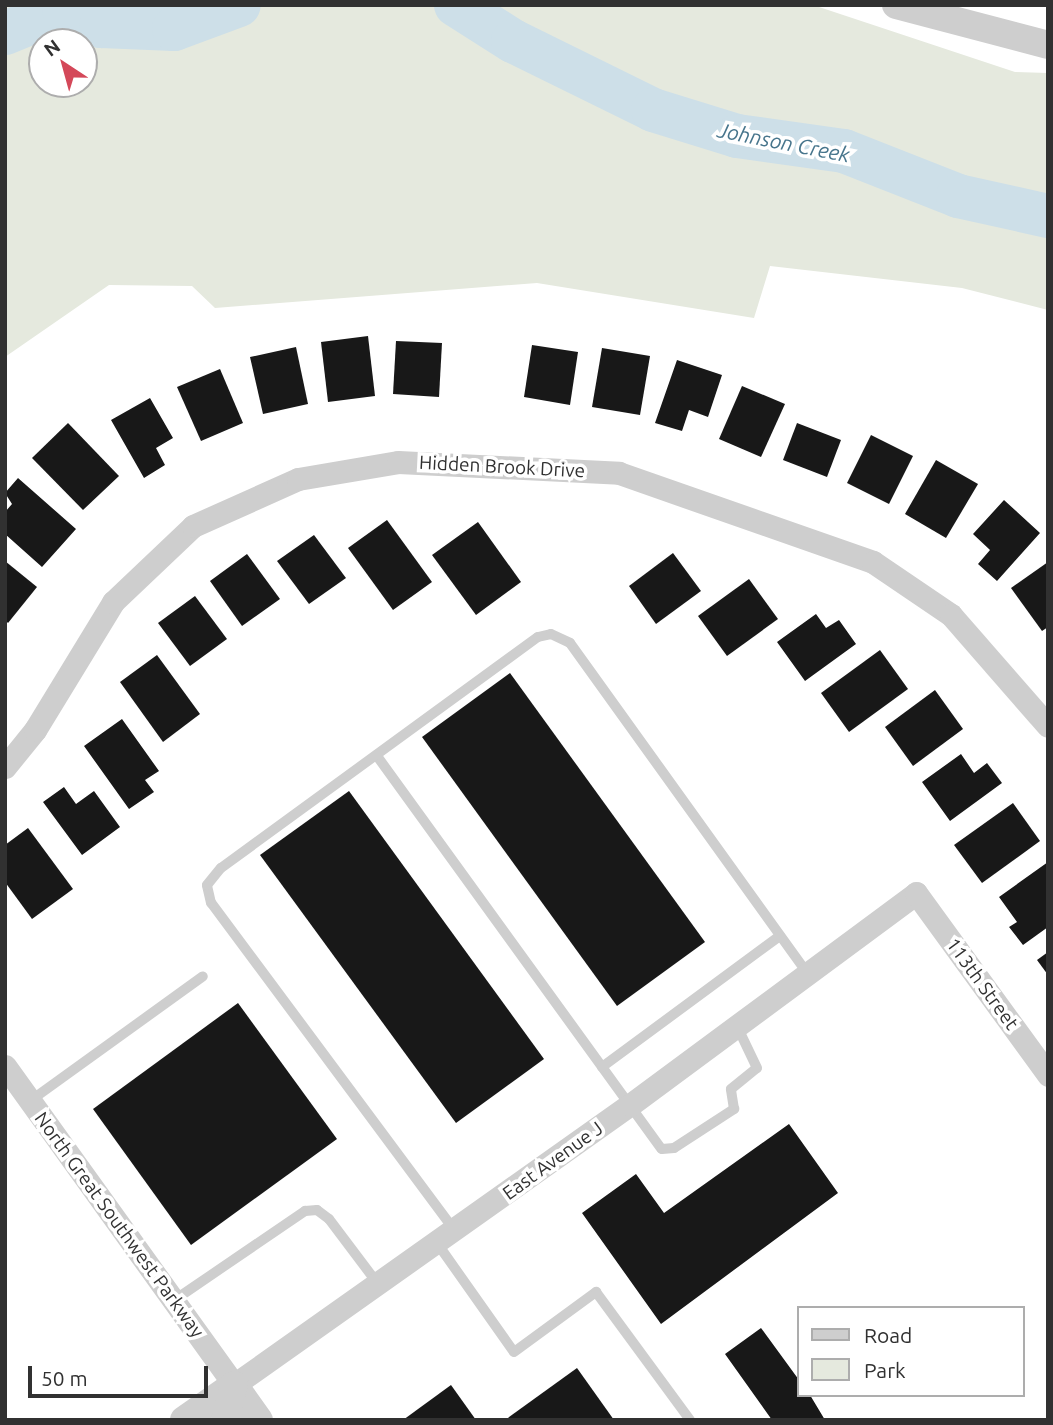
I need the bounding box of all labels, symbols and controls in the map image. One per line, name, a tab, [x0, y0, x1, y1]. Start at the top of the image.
north arrow	[28, 28, 98, 98]
text: N	[40, 35, 64, 61]
water label: Johnson Creek	[716, 117, 852, 167]
street label: Hidden Brook Drive	[418, 451, 586, 483]
street label: 113th Street	[941, 934, 1023, 1034]
street label: North Great Southwest Parkway	[29, 1108, 209, 1342]
street label: East Avenue J	[498, 1117, 608, 1205]
legend	[797, 1306, 1025, 1397]
text: Road	[864, 1323, 912, 1347]
scale bar	[32, 1352, 212, 1396]
text: Park	[864, 1358, 906, 1382]
text: 50 m	[41, 1366, 88, 1390]

